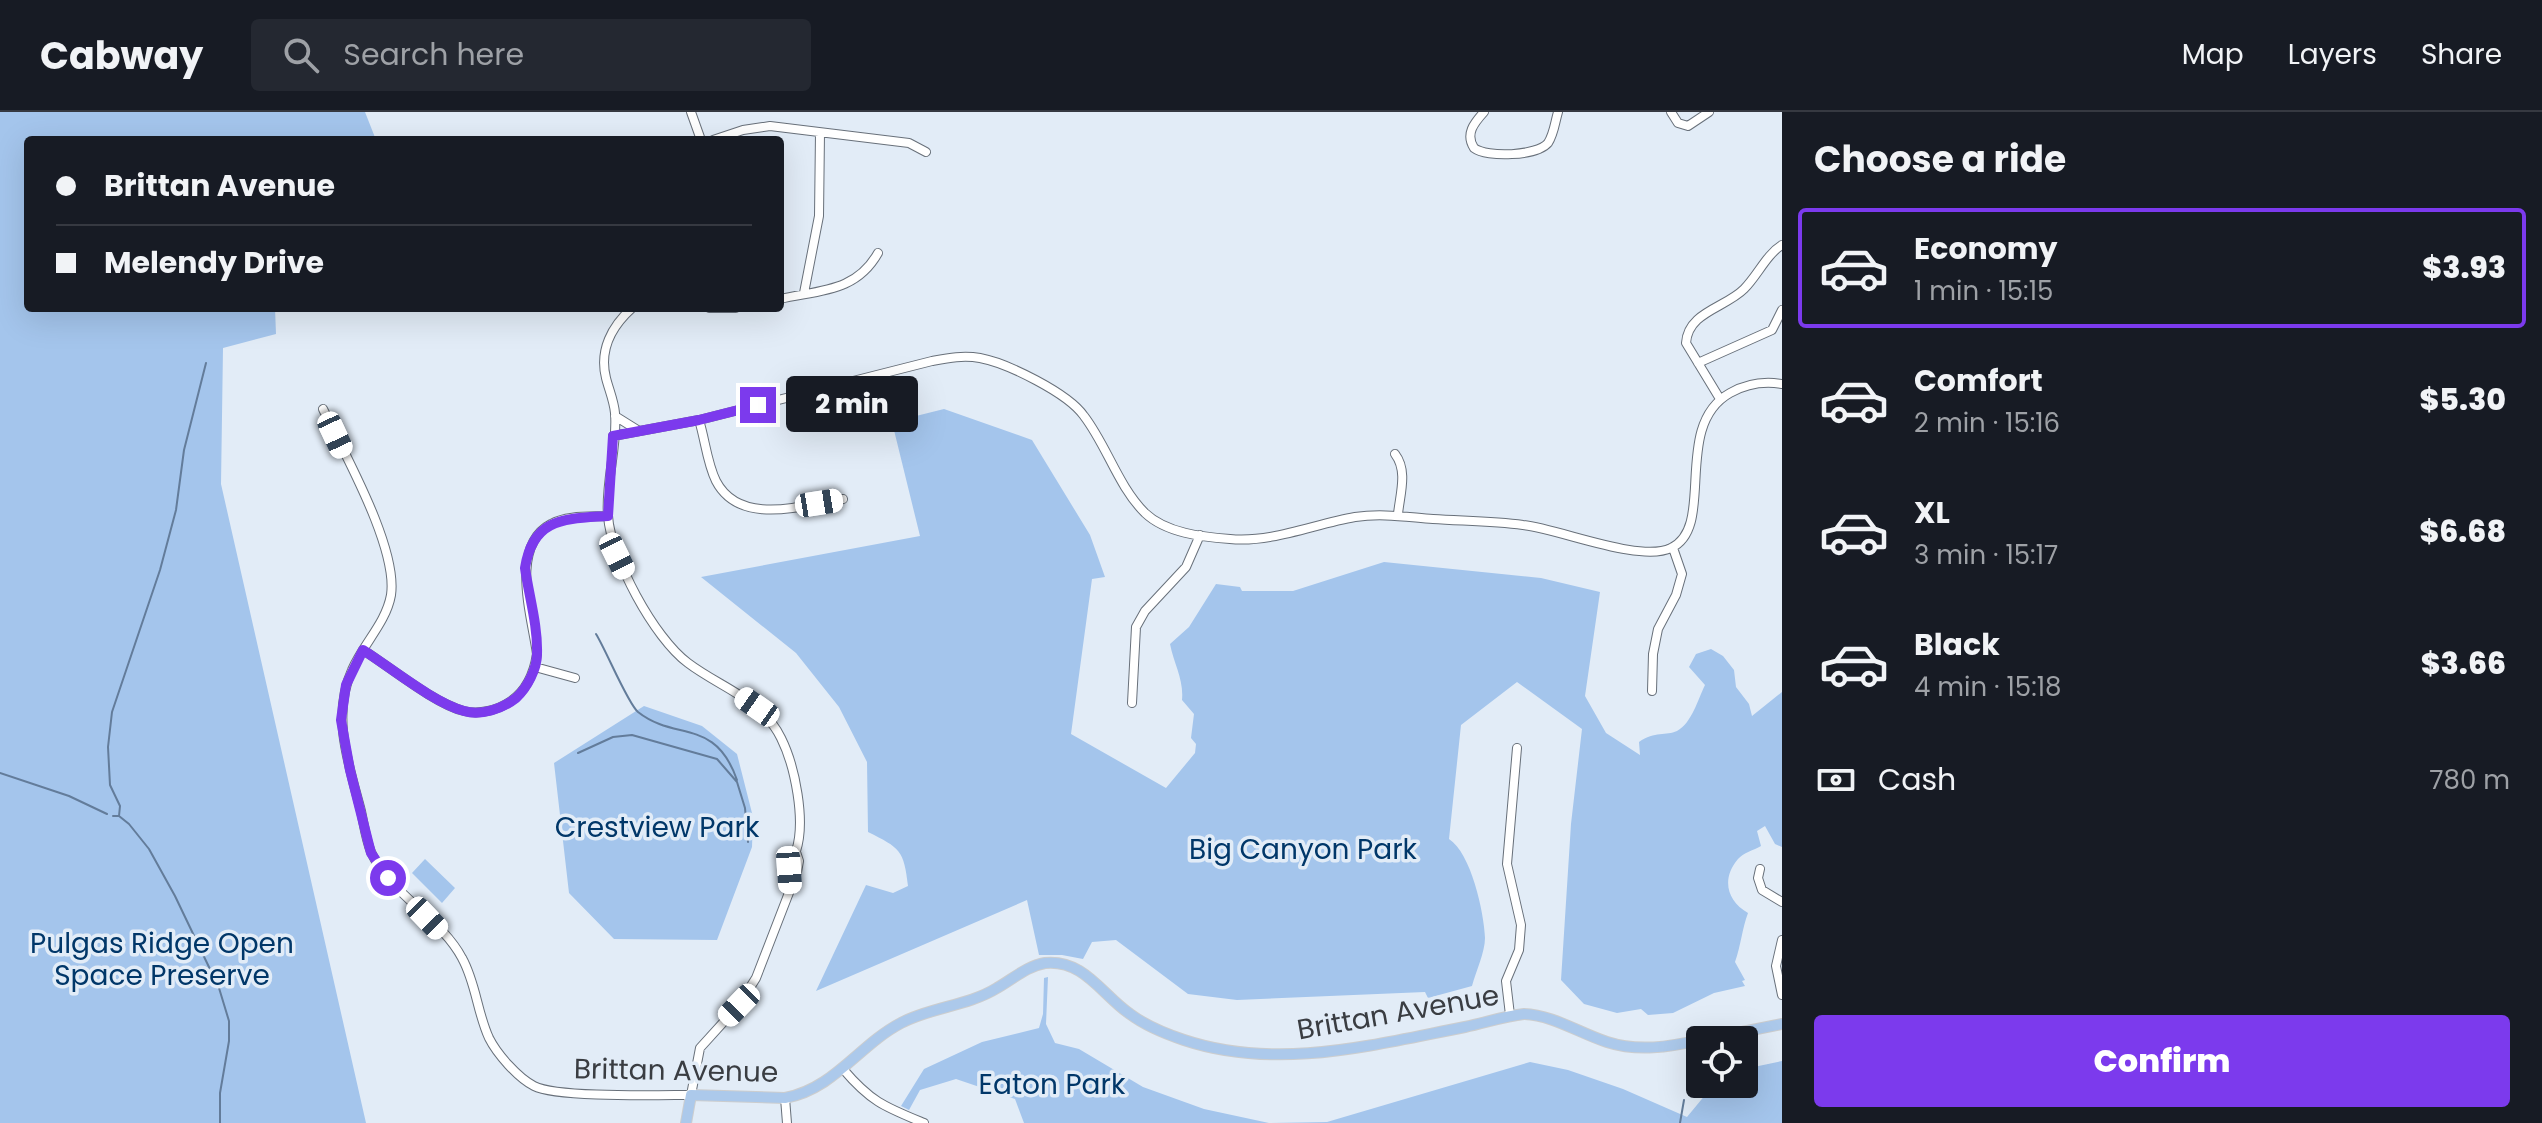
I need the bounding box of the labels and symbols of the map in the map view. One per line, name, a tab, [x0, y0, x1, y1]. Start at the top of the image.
callout: 2 min	[786, 377, 918, 433]
route end	[740, 387, 776, 423]
car	[314, 408, 356, 462]
car	[793, 487, 845, 519]
car	[596, 529, 638, 583]
car	[730, 683, 784, 731]
park label: Crestview Park	[555, 808, 760, 847]
park label: Big Canyon Park	[1189, 830, 1418, 869]
car	[775, 845, 803, 895]
route start	[370, 860, 406, 896]
car	[402, 892, 452, 944]
park label: Pulgas Ridge Open Space Preserve	[30, 924, 294, 995]
street label: Brittan Avenue	[1294, 976, 1502, 1049]
car	[714, 979, 764, 1031]
street label: Brittan Avenue	[573, 1049, 778, 1092]
park label: Eaton Park	[979, 1065, 1126, 1104]

